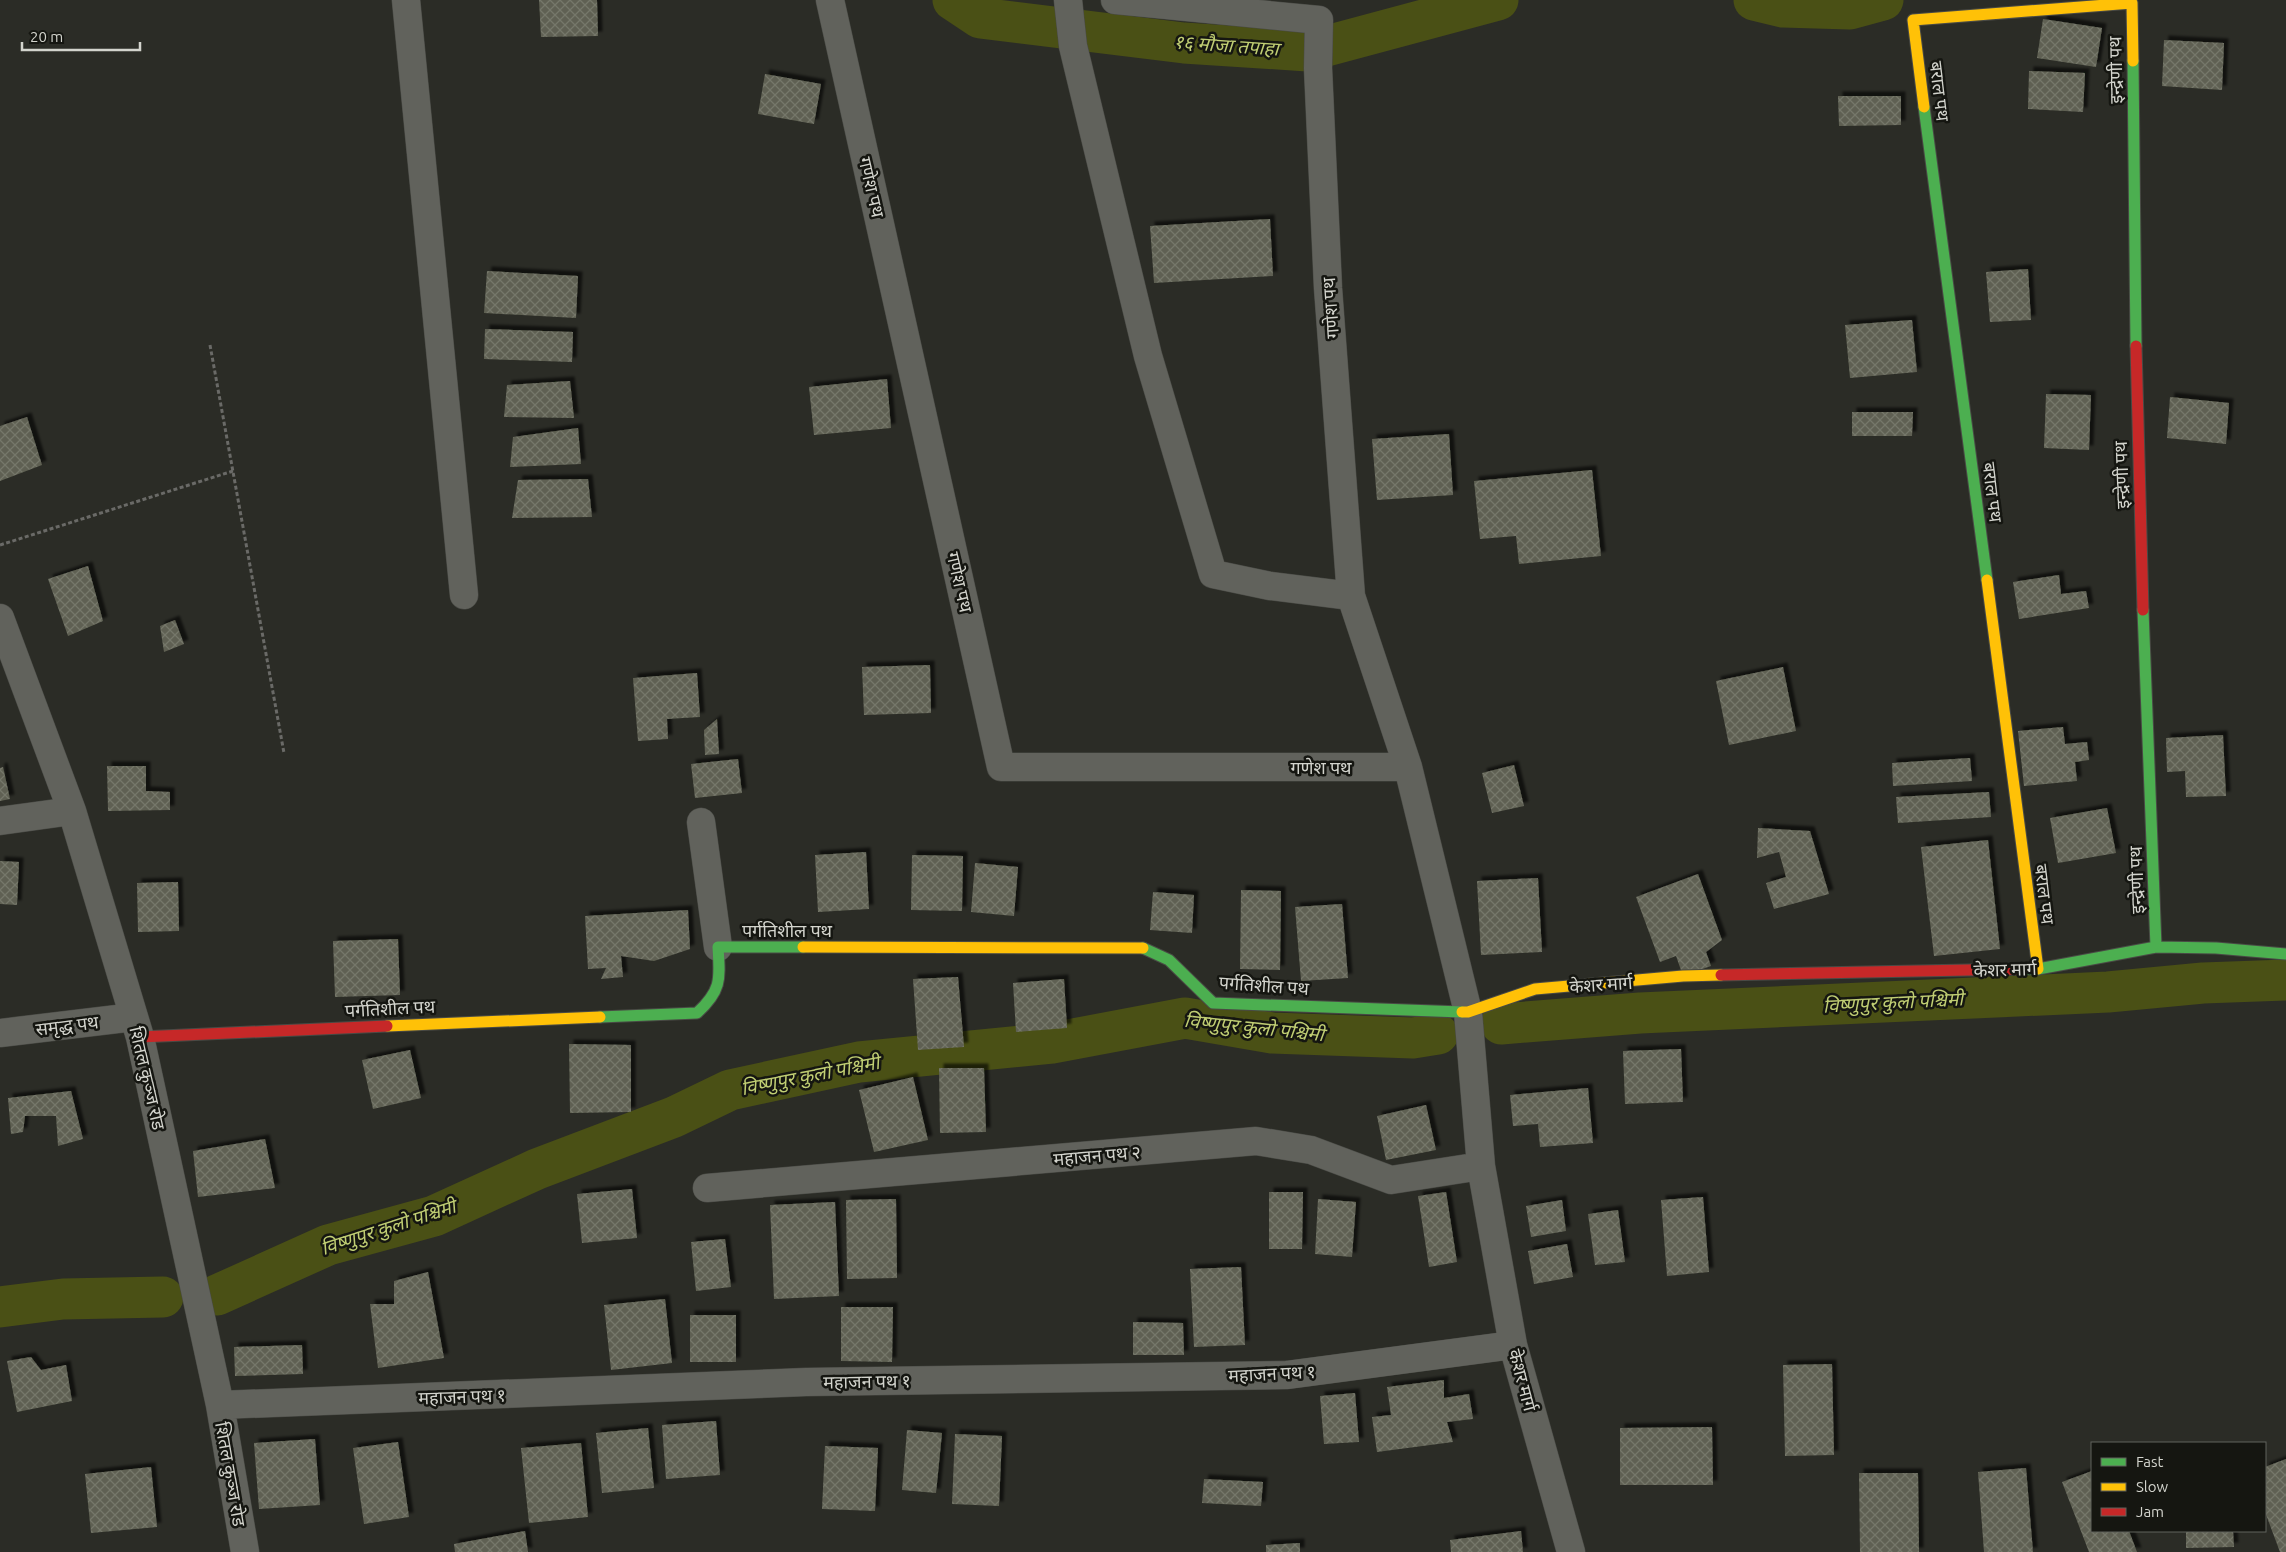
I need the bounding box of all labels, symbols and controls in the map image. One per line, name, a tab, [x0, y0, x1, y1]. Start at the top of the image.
scale bar	[22, 20, 140, 52]
text: 20 m	[30, 28, 63, 45]
water label: १६ मौजा तपाहा	[1173, 30, 1283, 60]
street label: इन्द्रेणी पथ	[2104, 36, 2126, 104]
street label: बराल पथ	[1926, 60, 1954, 123]
street label: गणेश पथ	[855, 155, 889, 220]
street label: गणेश पथ	[1318, 276, 1342, 339]
street label: इन्द्रेणी पथ	[2110, 440, 2132, 509]
street label: बराल पथ	[1979, 461, 2007, 524]
street label: गणेश पथ	[943, 550, 977, 615]
street label: गणेश पथ	[1290, 757, 1352, 777]
street label: इन्द्रेणी पथ	[2125, 845, 2147, 914]
street label: बराल पथ	[2031, 863, 2059, 926]
street label: पर्गतिशील पथ	[742, 920, 833, 940]
street label: केशर मार्ग	[1973, 958, 2038, 980]
street label: पर्गतिशील पथ	[1218, 972, 1310, 998]
street label: केशर मार्ग	[1569, 972, 1634, 996]
water label: विष्णुपुर कुलो पश्चिमी	[1822, 987, 1968, 1019]
street label: पर्गतिशील पथ	[344, 996, 436, 1020]
water label: विष्णुपुर कुलो पश्चिमी	[1183, 1009, 1329, 1048]
street label: समृद्ध पथ	[34, 1011, 100, 1042]
street label: शितल कुञ्ज रोड	[123, 1024, 170, 1133]
water label: विष्णुपुर कुलो पश्चिमी	[739, 1050, 885, 1101]
street label: महाजन पथ २	[1052, 1141, 1142, 1169]
water label: विष्णुपुर कुलो पश्चिमी	[318, 1194, 463, 1261]
street label: केशर मार्ग	[1505, 1347, 1541, 1414]
street label: महाजन पथ १	[1228, 1361, 1316, 1385]
street label: महाजन पथ १	[823, 1370, 911, 1392]
street label: महाजन पथ १	[418, 1384, 506, 1408]
street label: शितल कुञ्ज रोड	[209, 1420, 250, 1529]
legend	[2091, 1442, 2266, 1532]
text: Fast	[2136, 1453, 2164, 1470]
text: Slow	[2136, 1478, 2169, 1495]
text: Jam	[2136, 1503, 2164, 1520]

